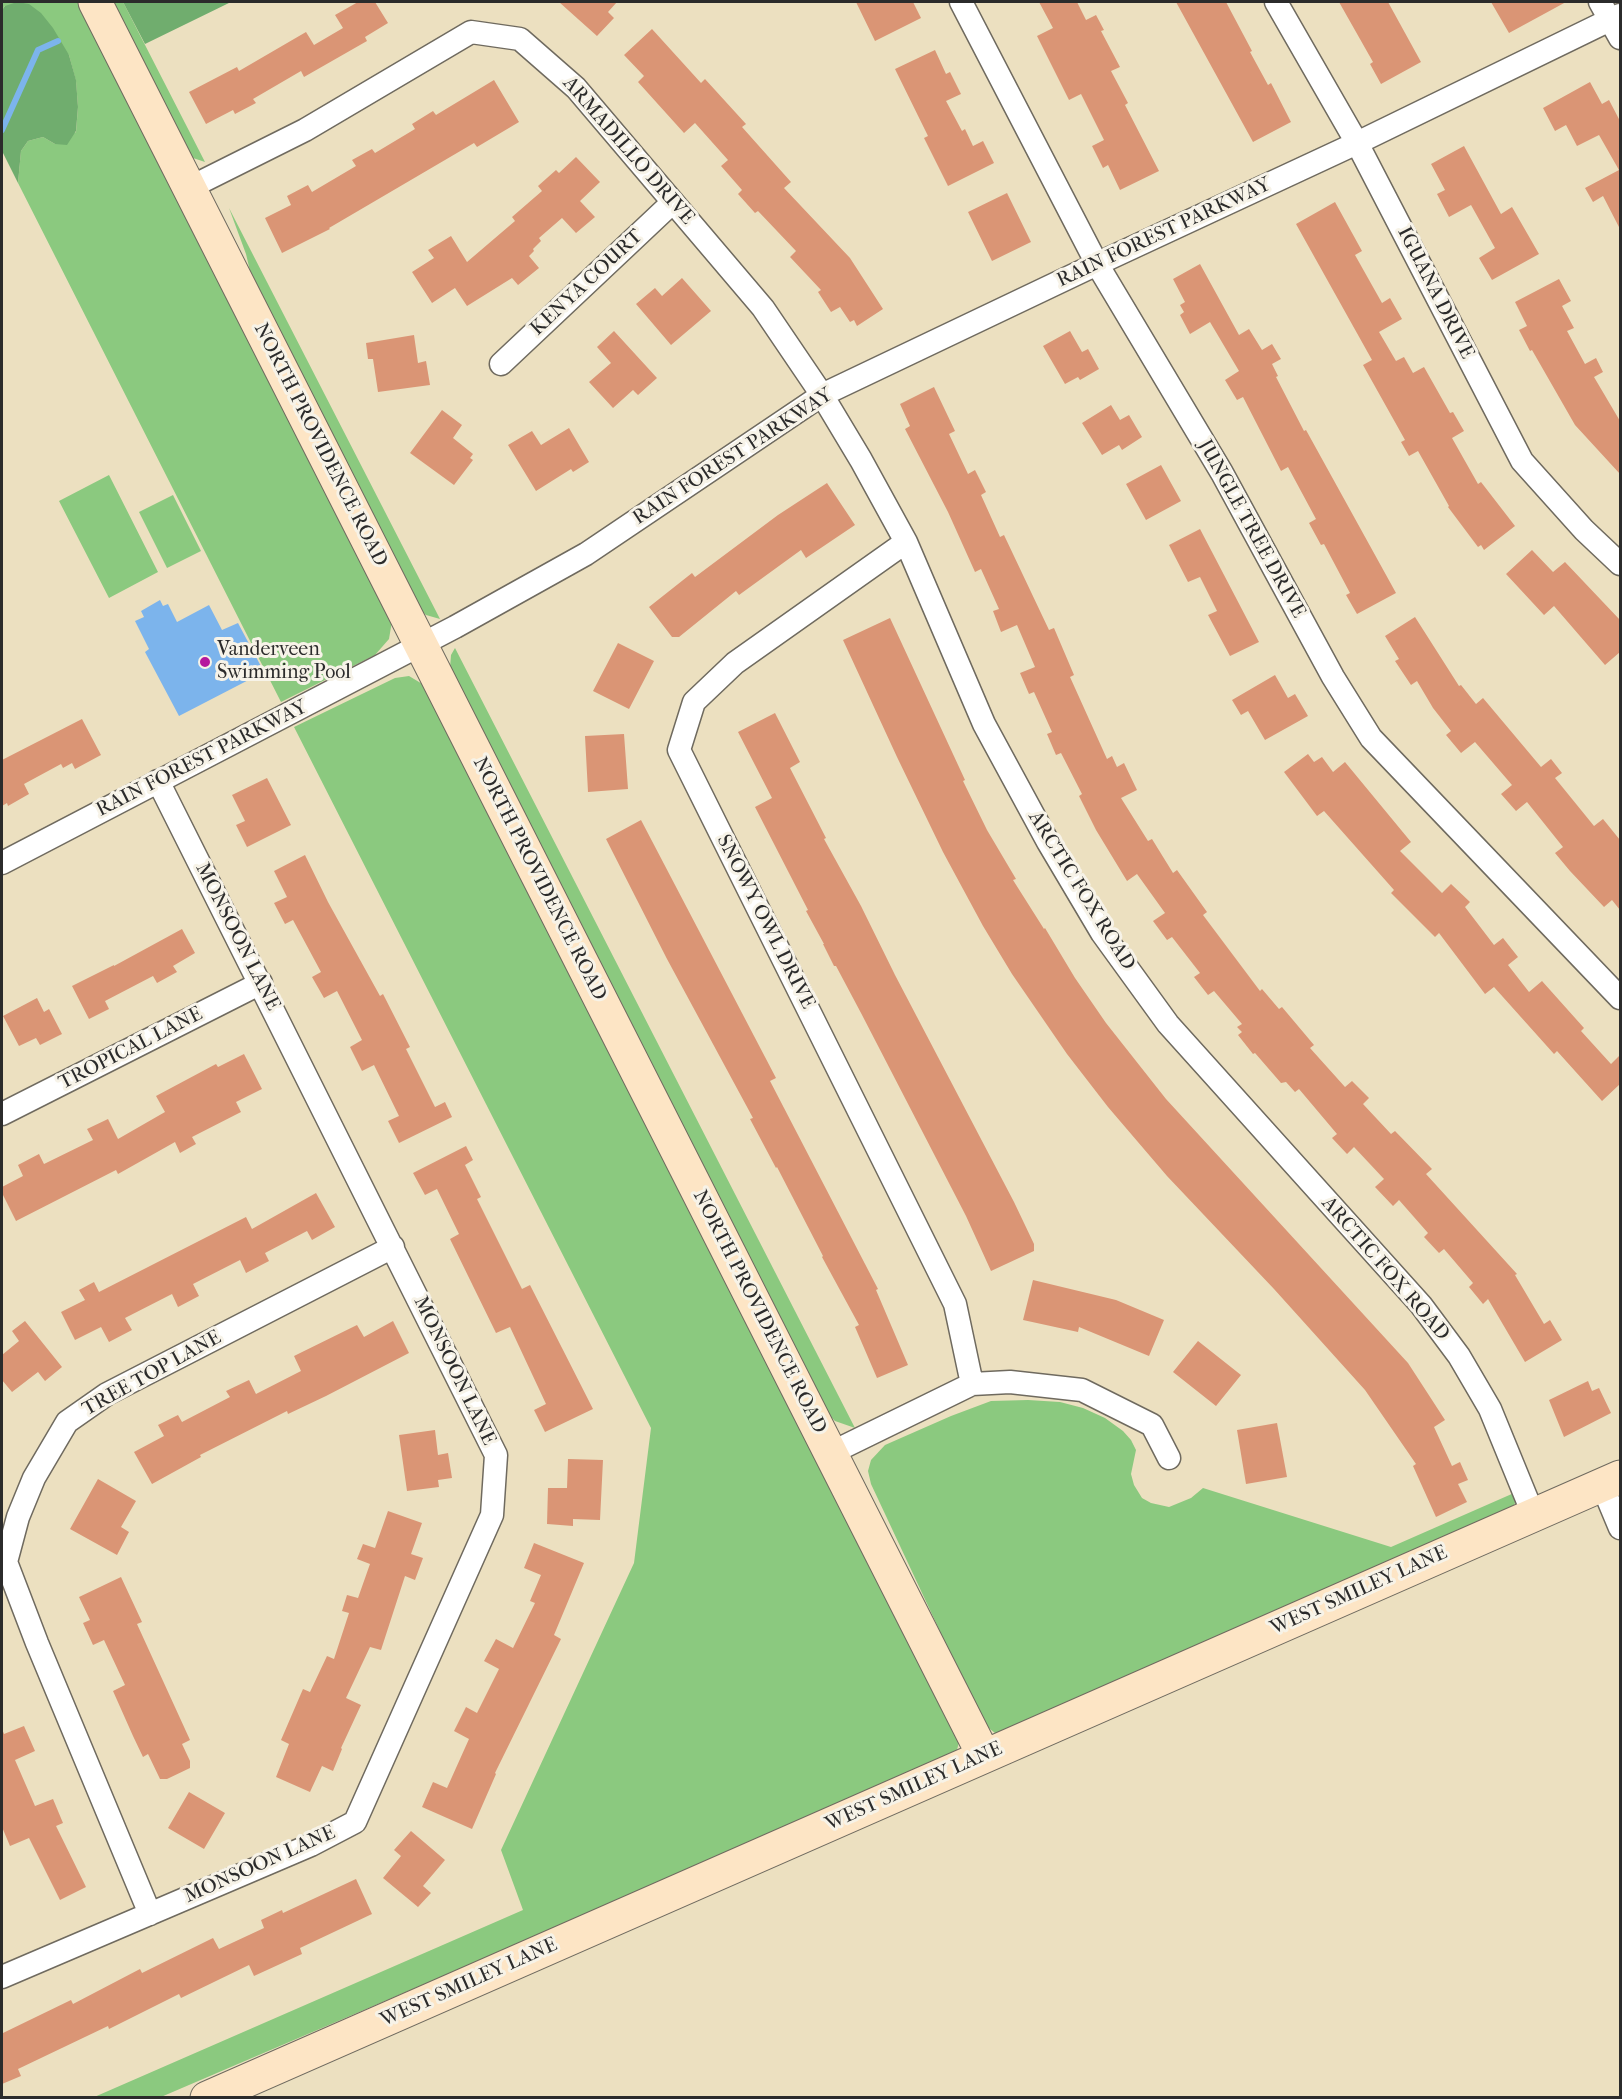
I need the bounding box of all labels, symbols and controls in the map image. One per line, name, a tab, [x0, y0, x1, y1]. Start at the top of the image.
street label: ARMADILLO DRIVE	[557, 72, 699, 230]
street label: RAIN FOREST PARKWAY	[1053, 173, 1275, 293]
street label: IGUANA DRIVE	[1391, 223, 1479, 363]
street label: KENYA COURT	[526, 225, 648, 341]
street label: NORTH PROVIDENCE ROAD	[248, 319, 392, 571]
street label: RAIN FOREST PARKWAY	[629, 383, 837, 531]
street label: JUNGLE TREE DRIVE	[1192, 436, 1310, 622]
place label: Vanderveen Swimming Pool	[217, 638, 351, 685]
marker: Vanderveen Swimming Pool	[198, 655, 212, 669]
street label: RAIN FOREST PARKWAY	[93, 695, 311, 823]
street label: NORTH PROVIDENCE ROAD	[467, 753, 611, 1005]
street label: ARCTIC FOX ROAD	[1022, 807, 1140, 975]
street label: SNOWY OWL DRIVE	[711, 831, 819, 1013]
street label: MONSOON LANE	[189, 859, 285, 1015]
street label: TROPICAL LANE	[55, 1002, 207, 1096]
street label: NORTH PROVIDENCE ROAD	[687, 1186, 831, 1438]
street label: ARCTIC FOX ROAD	[1316, 1192, 1454, 1346]
street label: MONSOON LANE	[408, 1293, 500, 1449]
street label: TREE TOP LANE	[78, 1326, 226, 1422]
street label: WEST SMILEY LANE	[1267, 1541, 1451, 1641]
street label: WEST SMILEY LANE	[822, 1737, 1006, 1837]
street label: MONSOON LANE	[181, 1821, 339, 1909]
street label: WEST SMILEY LANE	[377, 1933, 561, 2033]

